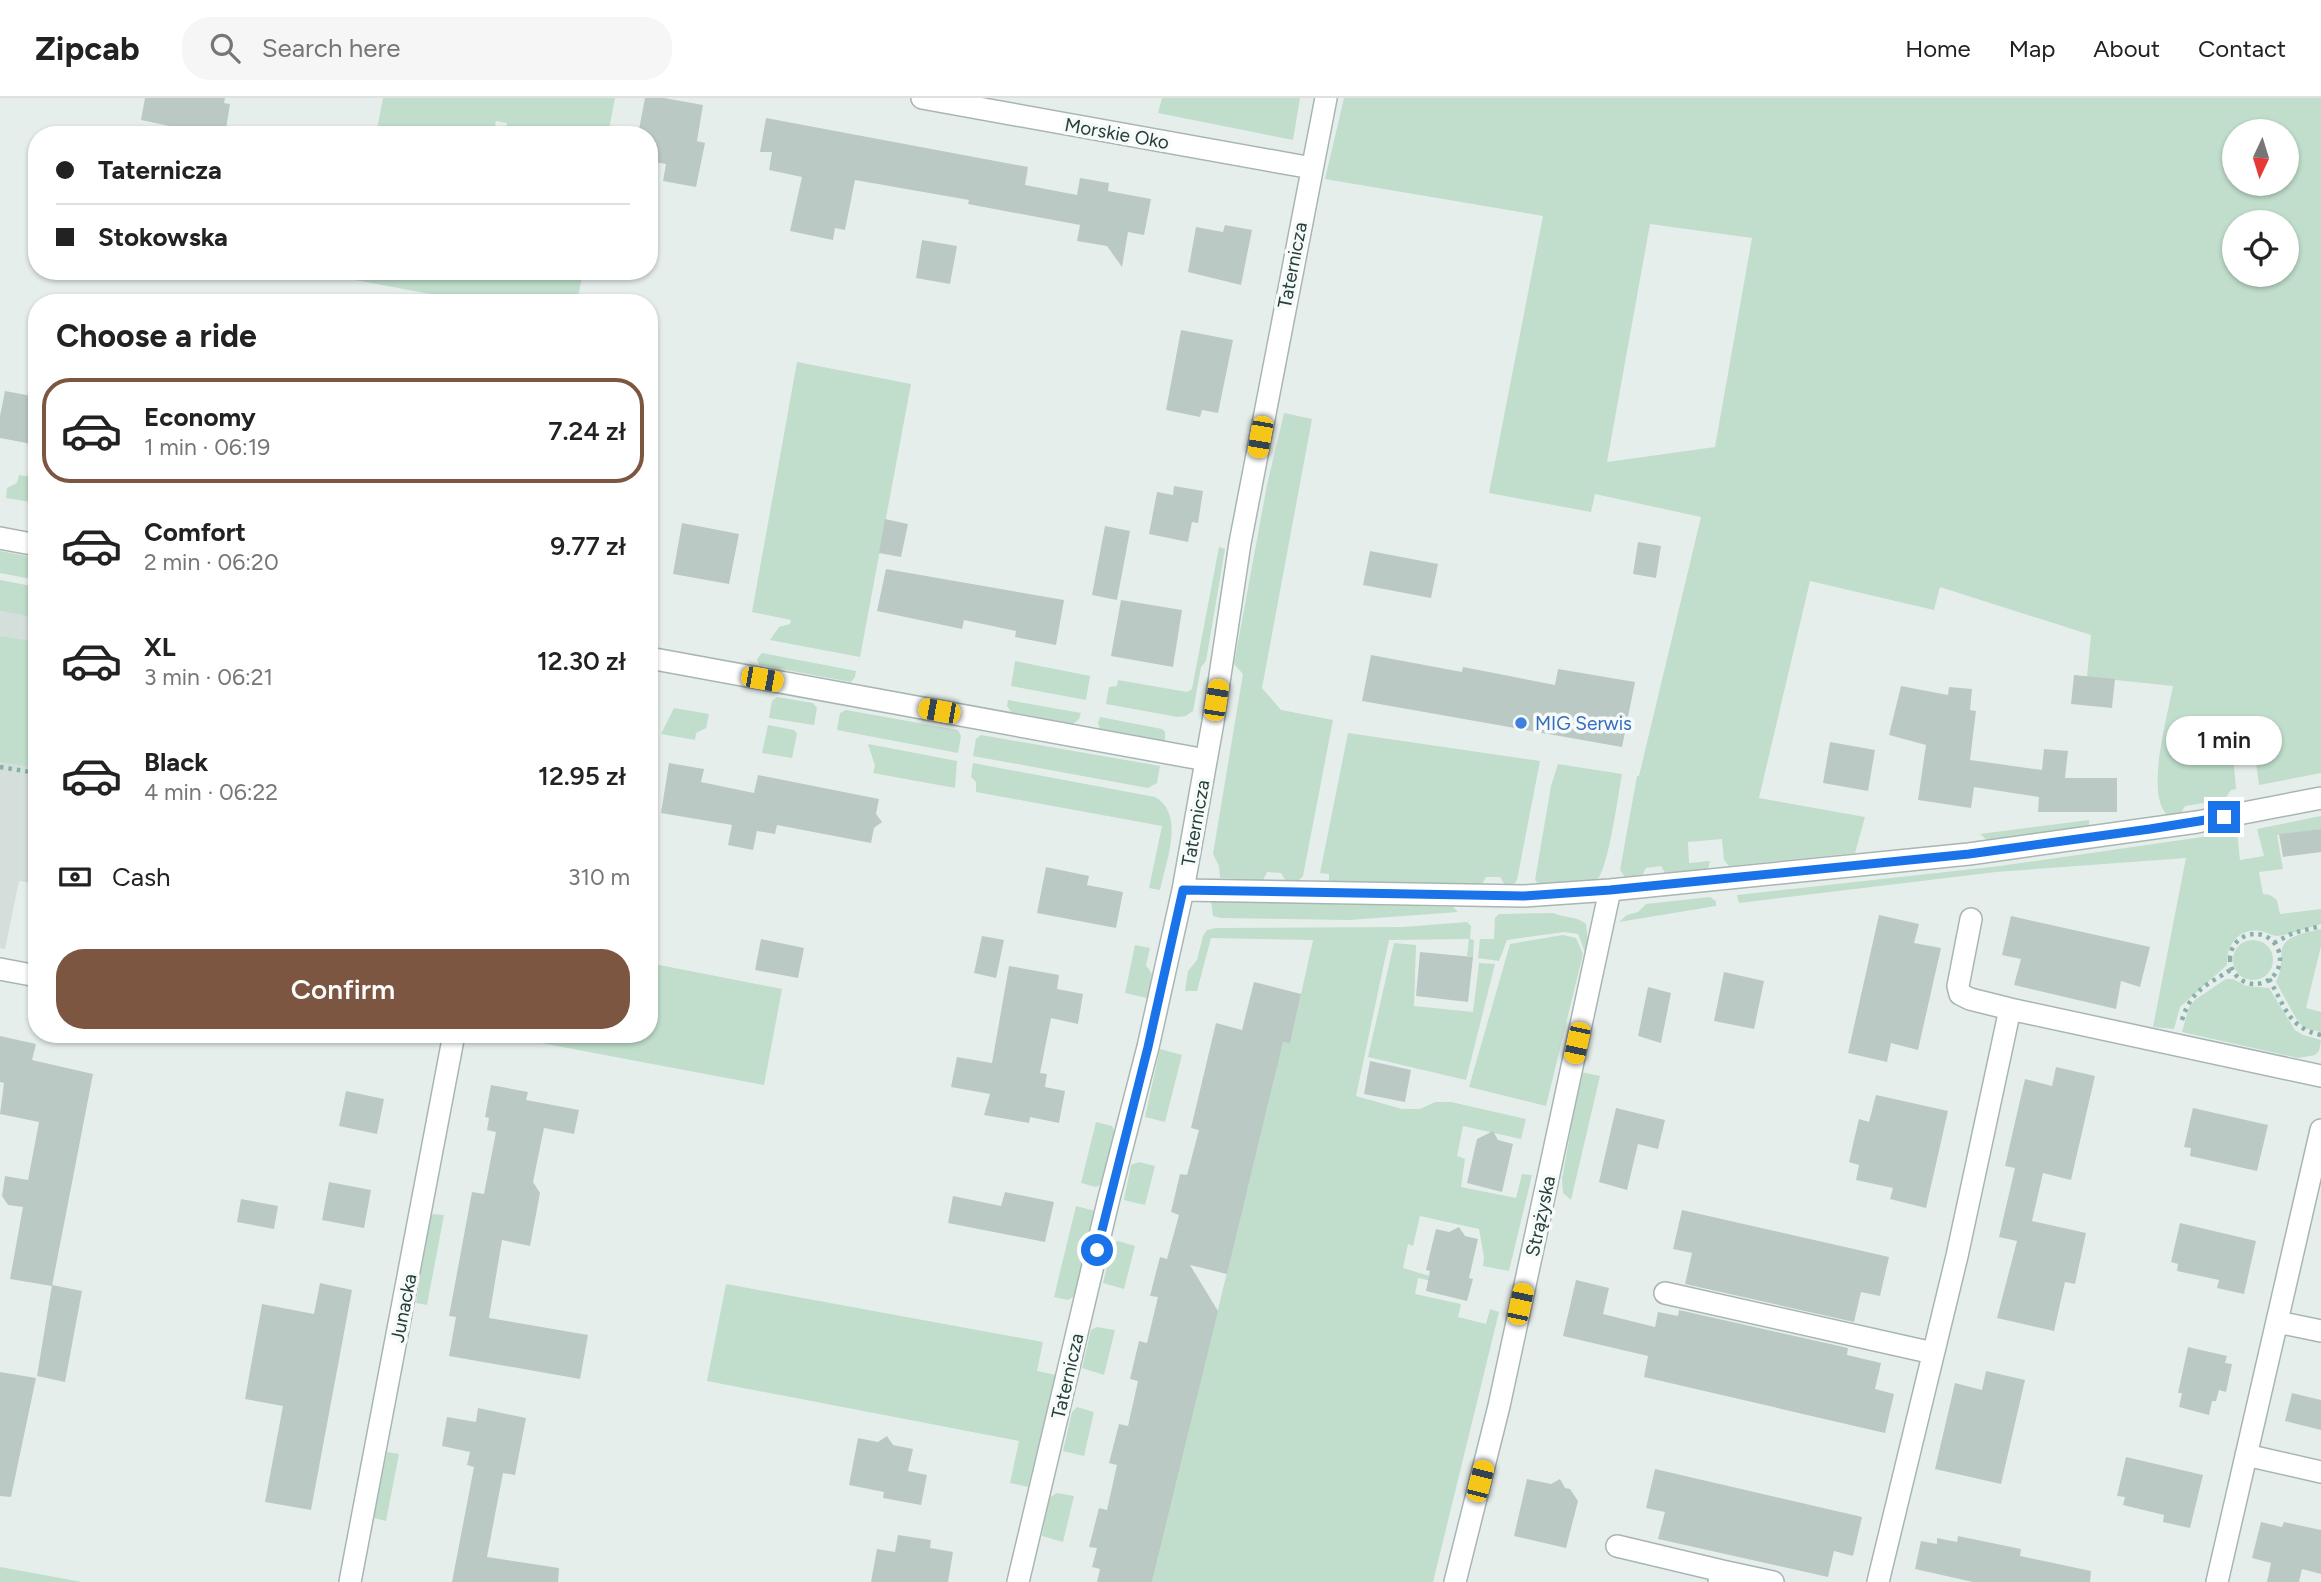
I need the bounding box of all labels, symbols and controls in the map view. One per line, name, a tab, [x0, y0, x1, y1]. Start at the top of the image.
search box	[182, 17, 672, 80]
text: Zipcab	[35, 29, 140, 68]
icon: search	[206, 29, 244, 67]
text: Search here	[262, 32, 401, 64]
text: Home	[1905, 34, 1971, 63]
text: Map	[2009, 34, 2055, 63]
text: About	[2093, 34, 2160, 63]
text: Contact	[2198, 34, 2286, 63]
street label: Morskie Oko	[1063, 113, 1171, 154]
north arrow	[2222, 119, 2300, 196]
map controls	[2222, 119, 2299, 287]
text: Taternicza	[98, 154, 222, 186]
button: locate	[2222, 210, 2299, 287]
street label: Taternicza	[1273, 220, 1312, 310]
text: Stokowska	[98, 221, 228, 253]
text: Choose a ride	[56, 317, 257, 355]
icon: car	[60, 399, 123, 462]
text: Economy	[144, 401, 256, 433]
car	[1247, 414, 1274, 460]
text: 7.24 zł	[548, 415, 626, 447]
text: 1 min · 06:19	[144, 433, 270, 461]
icon: car	[60, 514, 123, 577]
text: Comfort	[144, 516, 246, 548]
text: 9.77 zł	[550, 530, 626, 562]
text: 2 min · 06:20	[144, 548, 279, 576]
icon: car	[60, 629, 123, 692]
text: XL	[144, 631, 176, 663]
text: 12.30 zł	[537, 645, 626, 677]
text: 3 min · 06:21	[144, 663, 273, 691]
car	[740, 665, 785, 693]
car	[1203, 678, 1230, 722]
car	[917, 697, 962, 725]
place label: MIG Serwis	[1535, 712, 1632, 735]
marker: MIG Serwis	[1513, 715, 1529, 731]
callout: 1 min	[2166, 716, 2282, 764]
text: 1 min	[2197, 726, 2251, 754]
icon: car	[60, 744, 123, 807]
text: Black	[144, 746, 208, 778]
text: 12.95 zł	[538, 760, 626, 792]
text: 4 min · 06:22	[144, 778, 278, 806]
street label: Taternicza	[1177, 778, 1214, 868]
route end	[2208, 801, 2240, 833]
icon: cash	[56, 858, 94, 896]
text: Cash	[112, 861, 171, 893]
text: 310 m	[568, 863, 630, 891]
button: Confirm	[56, 949, 630, 1029]
car	[1563, 1020, 1592, 1066]
street label: Strążyska	[1521, 1174, 1560, 1259]
route start	[1081, 1234, 1113, 1266]
street label: Junacka	[386, 1272, 421, 1344]
car	[1506, 1281, 1535, 1327]
street label: Taternicza	[1046, 1331, 1089, 1421]
car	[1465, 1458, 1496, 1504]

